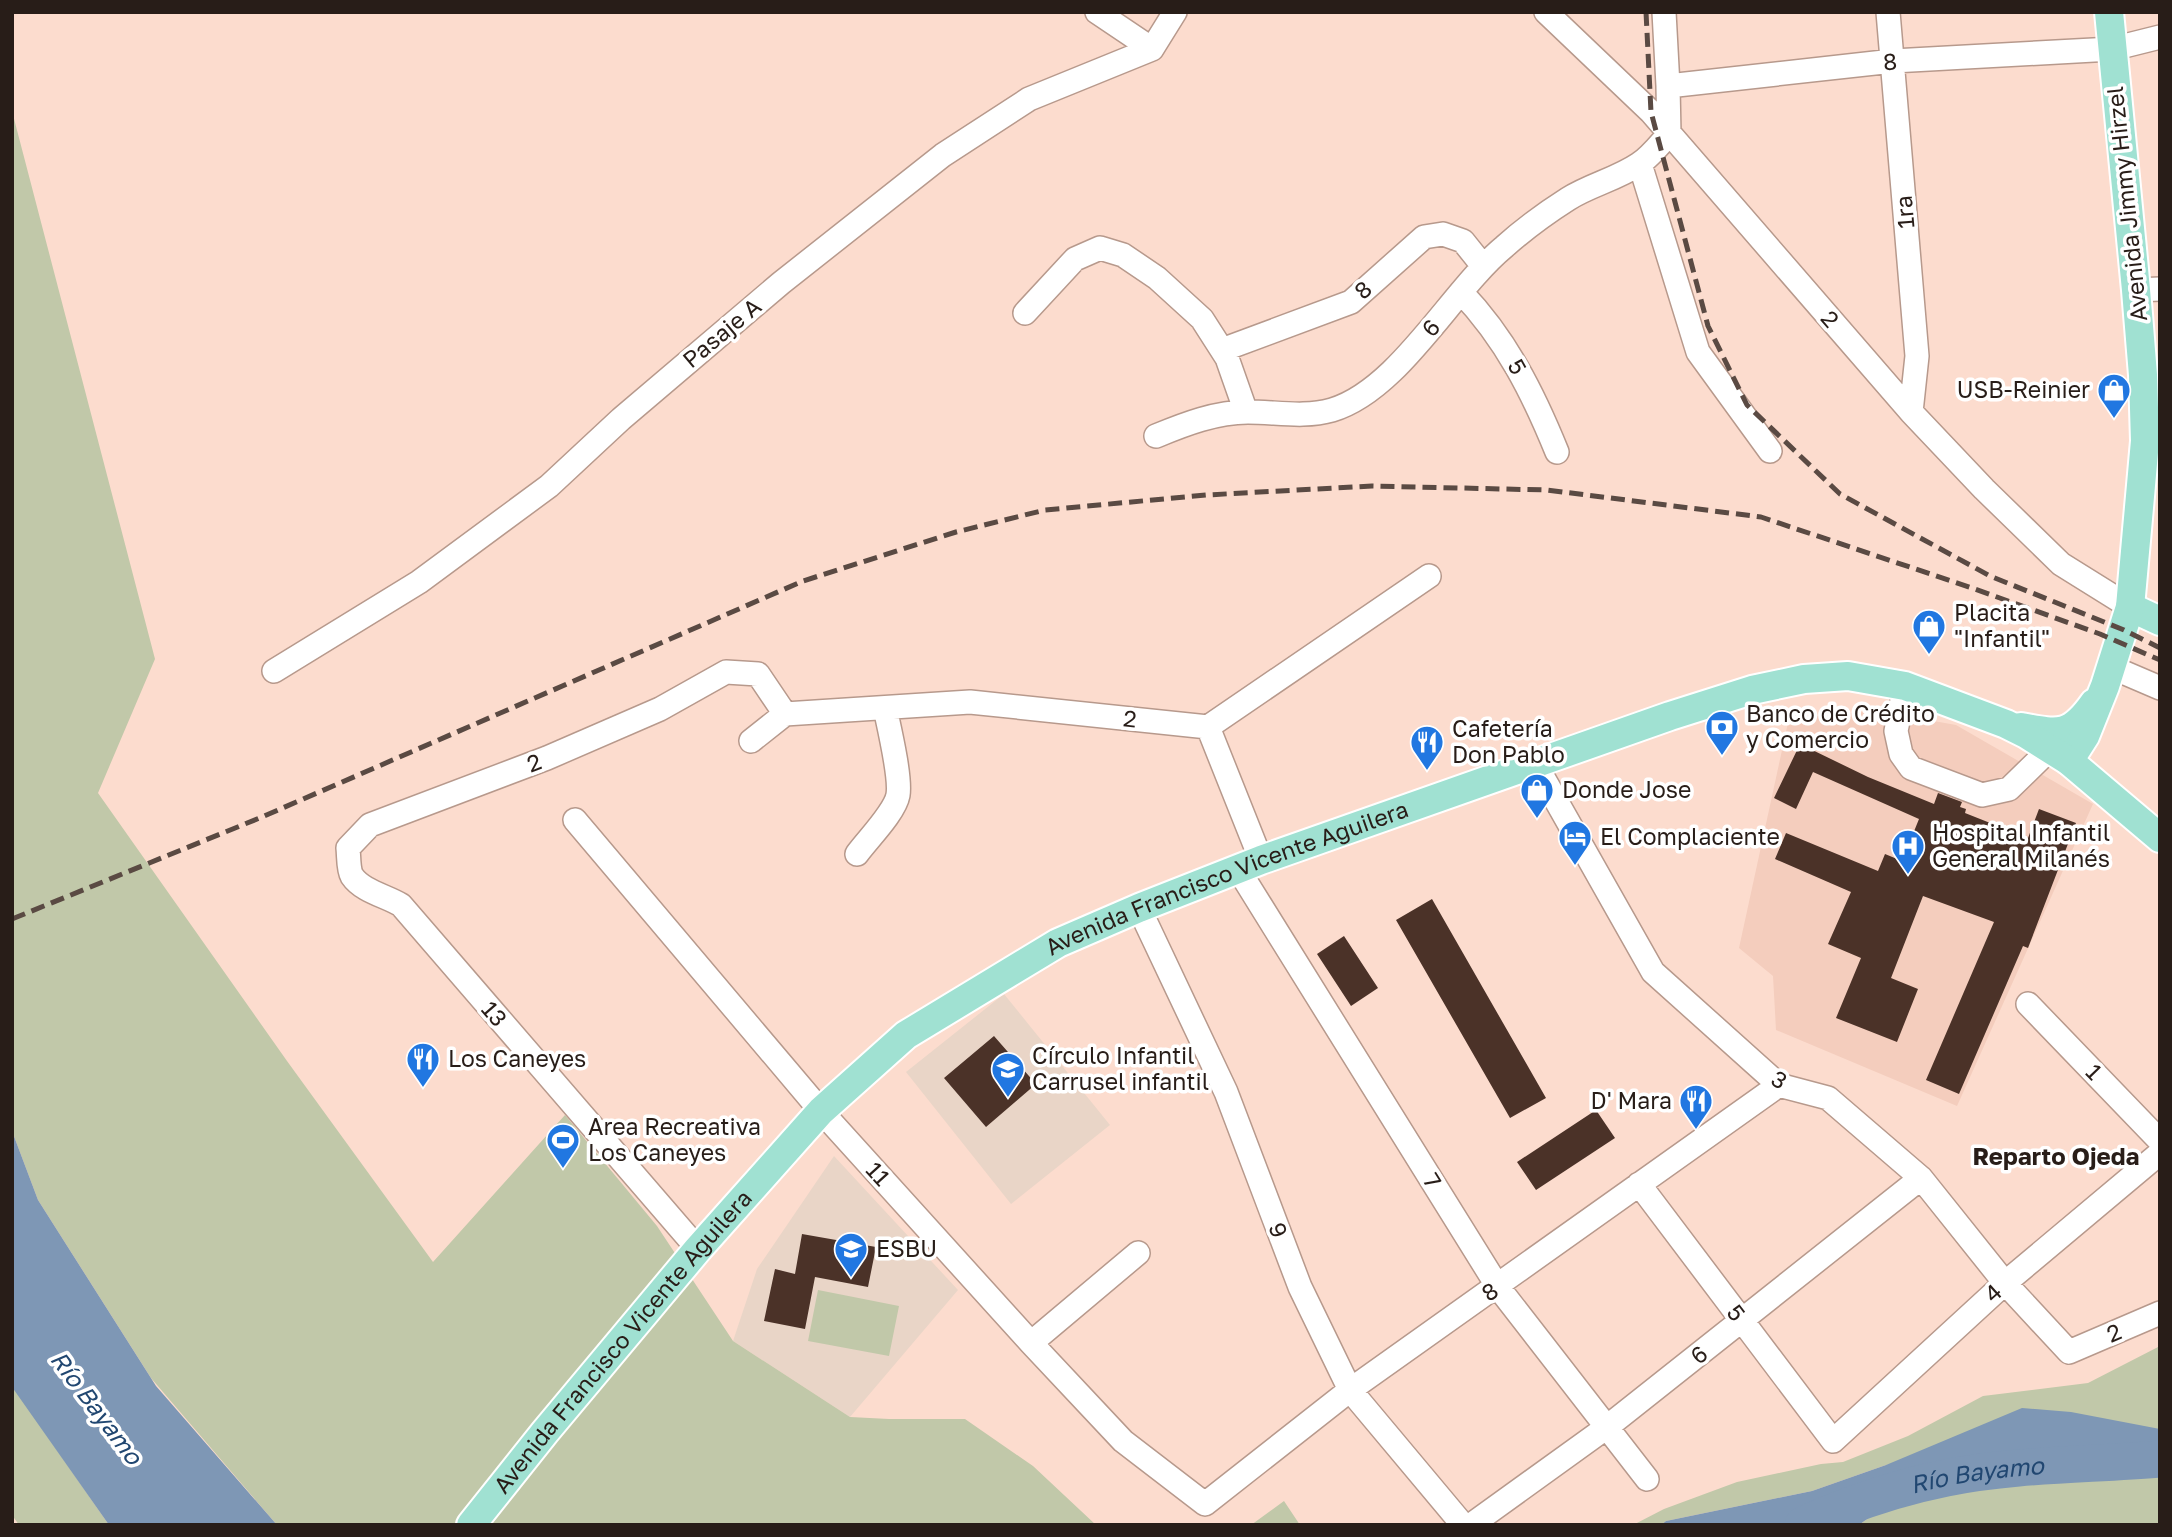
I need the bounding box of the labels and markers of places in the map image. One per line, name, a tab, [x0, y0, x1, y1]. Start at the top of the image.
shop icon: USB-Reinier	[2095, 371, 2133, 420]
place label: USB-Reinier	[1957, 375, 2090, 403]
place label: Placita "Infantil"	[1954, 598, 2050, 652]
shop icon: Placita "Infantil"	[1910, 607, 1948, 656]
place label: Banco de Crédito y Comercio	[1746, 699, 1935, 753]
bank icon: Banco de Crédito y Comercio	[1703, 708, 1741, 757]
place label: Cafetería Don Pablo	[1452, 714, 1565, 768]
restaurant icon: Cafetería Don Pablo	[1408, 723, 1446, 772]
shop icon: Donde Jose	[1518, 771, 1556, 820]
place label: Donde Jose	[1562, 775, 1691, 803]
hotel icon: El Complaciente	[1556, 818, 1594, 867]
place label: Hospital Infantil General Milanés	[1932, 818, 2110, 872]
place label: El Complaciente	[1600, 822, 1780, 850]
hospital icon: Hospital Infantil General Milanés	[1889, 827, 1927, 876]
restaurant icon: Los Caneyes	[404, 1040, 442, 1089]
place label: Círculo Infantil Carrusel infantil	[1032, 1041, 1209, 1095]
place label: Los Caneyes	[448, 1044, 586, 1072]
school or university icon: Círculo Infantil Carrusel infantil	[989, 1050, 1027, 1099]
restaurant icon: D' Mara	[1677, 1082, 1715, 1131]
place label: D' Mara	[1591, 1086, 1672, 1114]
place label: Area Recreativa Los Caneyes	[588, 1112, 761, 1166]
sports icon: Area Recreativa Los Caneyes	[544, 1121, 582, 1170]
school or university icon: ESBU	[832, 1230, 870, 1279]
place label: ESBU	[876, 1234, 937, 1262]

